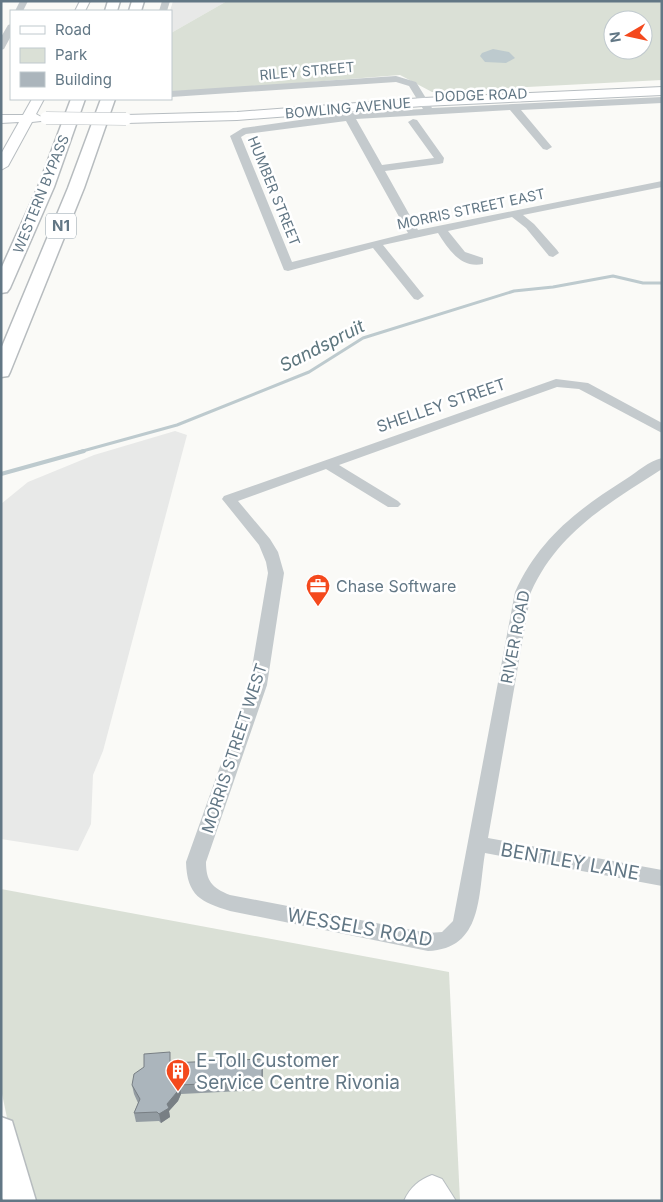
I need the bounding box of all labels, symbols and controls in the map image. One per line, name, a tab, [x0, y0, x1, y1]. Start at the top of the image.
legend	[10, 10, 172, 100]
north arrow	[603, 10, 653, 60]
text: Road	[55, 20, 91, 39]
text: N	[605, 31, 624, 44]
text: Park	[55, 45, 88, 64]
street label: RILEY STREET	[259, 58, 355, 83]
text: Building	[55, 70, 112, 89]
street label: DODGE ROAD	[434, 84, 528, 105]
street label: BOWLING AVENUE	[284, 94, 412, 121]
street label: WESTERN BYPASS	[9, 132, 72, 256]
street label: HUMBER STREET	[245, 133, 304, 248]
street label: MORRIS STREET EAST	[395, 185, 547, 233]
road number: N1	[46, 214, 76, 238]
water label: Sandspruit	[276, 315, 369, 376]
street label: SHELLEY STREET	[374, 374, 508, 436]
office icon: Chase Software	[305, 573, 331, 607]
place label: Chase Software	[336, 576, 456, 596]
street label: RIVER ROAD	[496, 589, 534, 685]
street label: MORRIS STREET WEST	[197, 661, 271, 835]
street label: BENTLEY LANE	[499, 838, 641, 885]
street label: WESSELS ROAD	[285, 903, 434, 952]
place label: E-Toll Customer Service Centre Rivonia	[196, 1049, 400, 1094]
building icon: E-Toll Customer Service Centre Rivonia	[165, 1058, 191, 1092]

